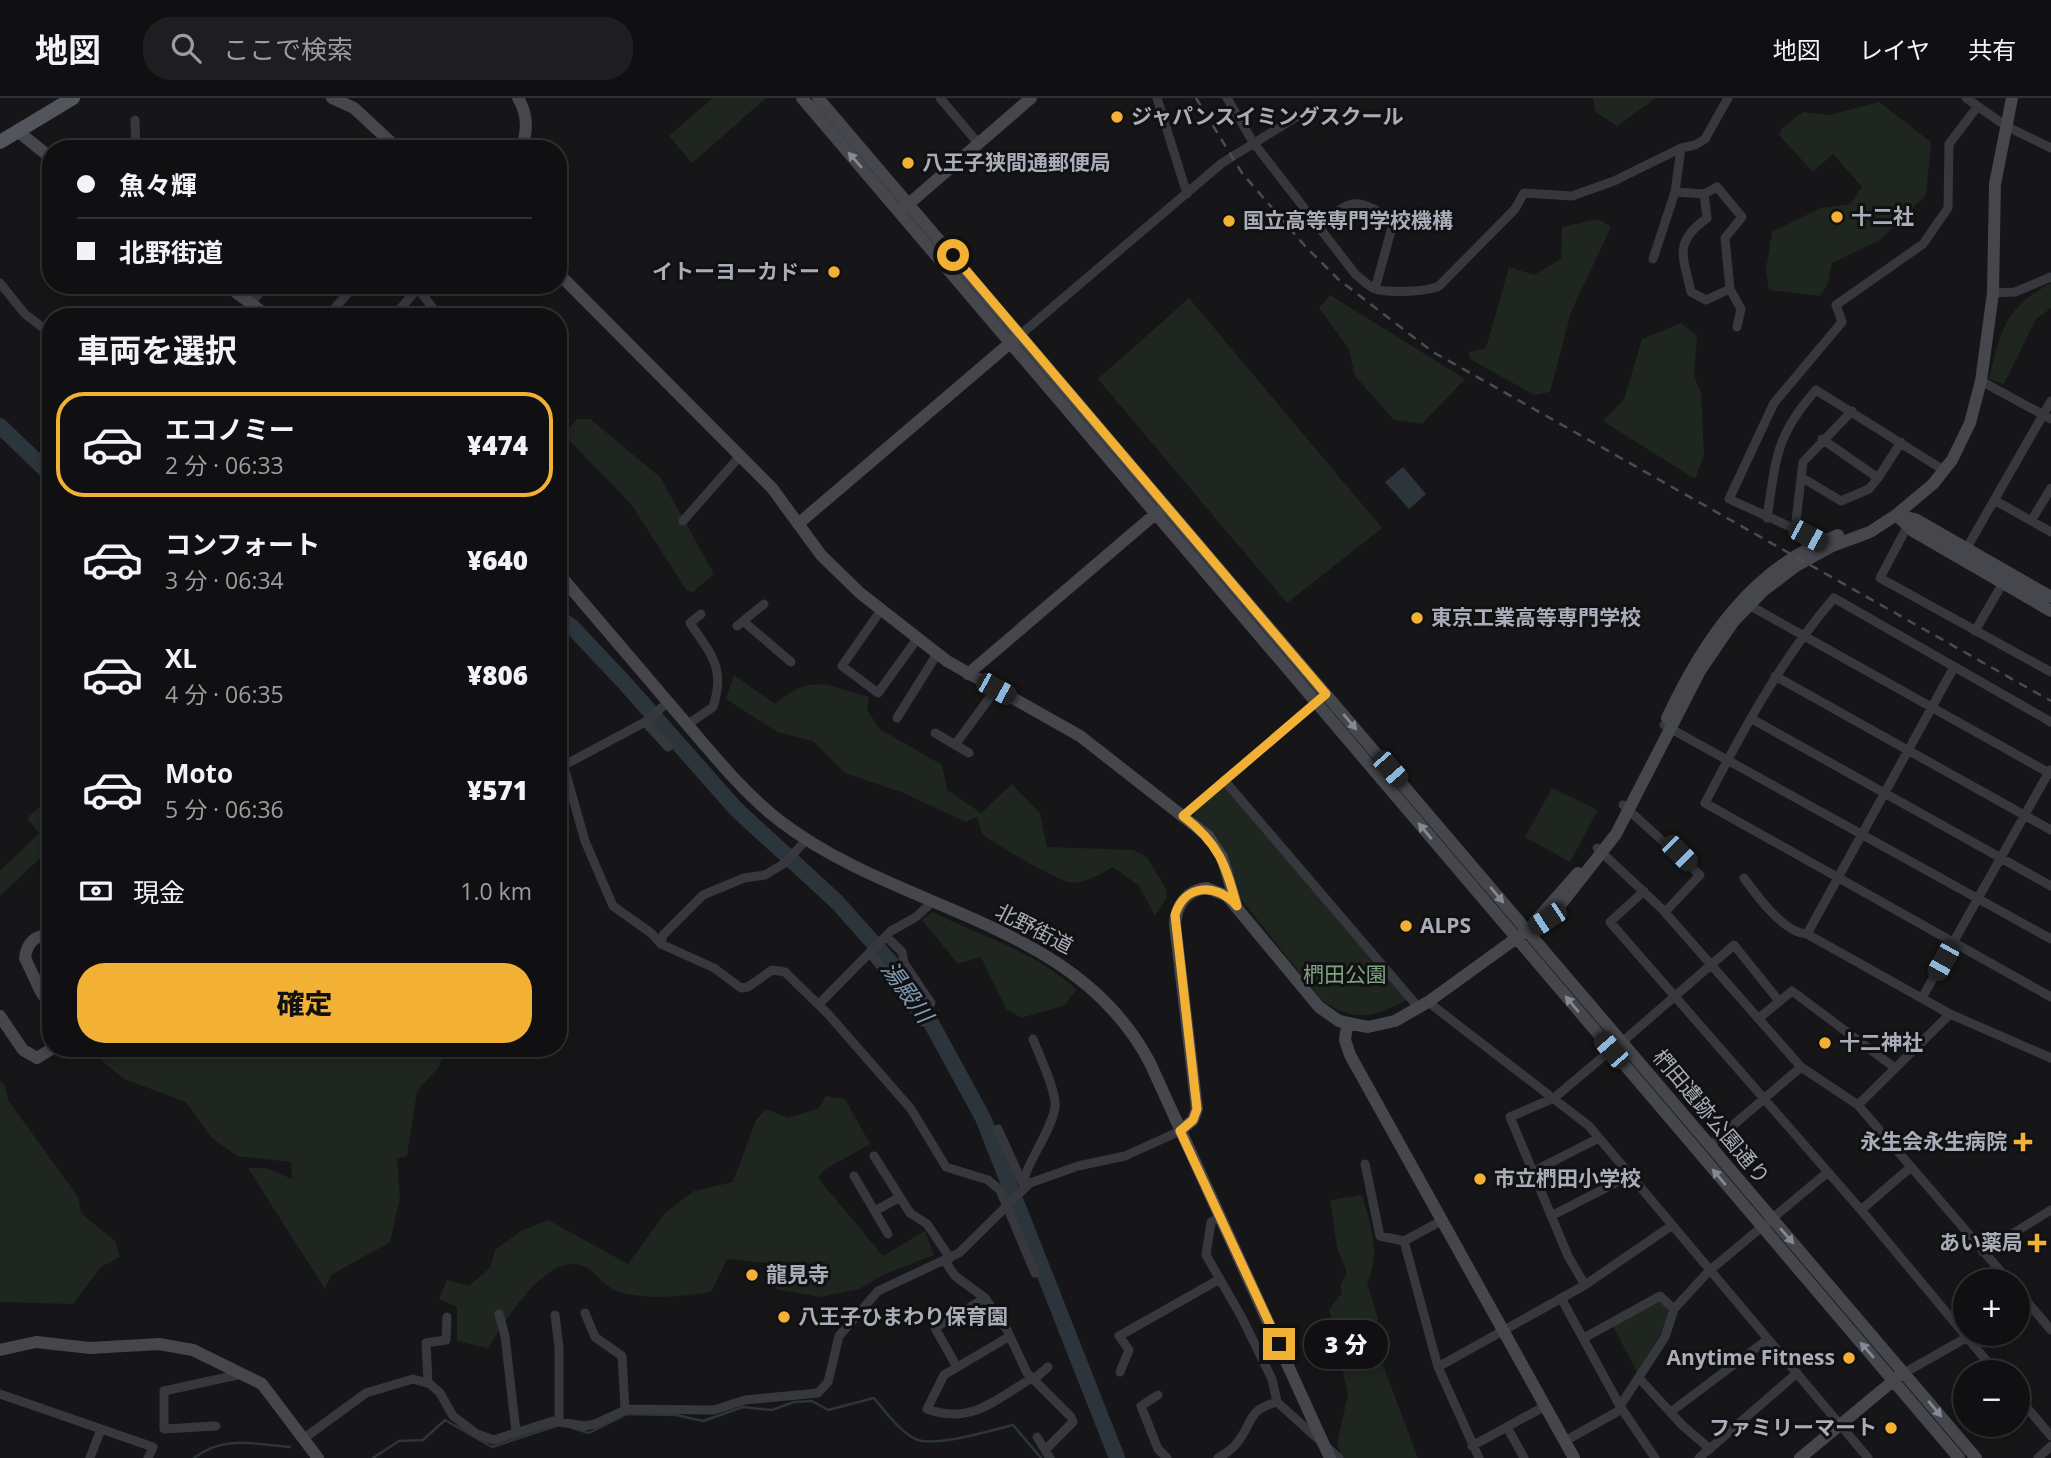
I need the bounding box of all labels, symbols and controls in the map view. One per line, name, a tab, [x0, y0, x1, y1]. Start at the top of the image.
search box	[143, 17, 633, 80]
text: 地図	[35, 27, 101, 72]
icon: search	[167, 29, 205, 67]
text: ここで検索	[223, 31, 353, 67]
text: 地図	[1773, 33, 1821, 66]
text: レイヤ	[1859, 33, 1930, 66]
text: 共有	[1968, 33, 2016, 66]
place label: ジャパンスイミングスクール	[1131, 102, 1404, 130]
marker: ジャパンスイミングスクール	[1109, 109, 1125, 125]
place label: 八王子狭間通郵便局	[922, 148, 1111, 176]
one-way arrow	[847, 151, 862, 169]
marker: 八王子狭間通郵便局	[900, 155, 916, 171]
text: 魚々輝	[119, 167, 197, 203]
place label: 十二社	[1851, 202, 1914, 230]
place label: 国立高等専門学校機構	[1243, 206, 1453, 234]
marker: 十二社	[1829, 209, 1845, 225]
marker: 国立高等専門学校機構	[1221, 213, 1237, 229]
text: 北野街道	[119, 234, 223, 270]
route start	[937, 239, 969, 271]
place label: イトーヨーカドー	[652, 257, 820, 285]
marker: イトーヨーカドー	[826, 264, 842, 280]
text: 車両を選択	[77, 328, 237, 371]
text: エコノミー	[165, 411, 295, 447]
icon: car	[81, 413, 144, 476]
text: ¥474	[467, 427, 528, 463]
text: 2 分 · 06:33	[165, 449, 284, 481]
car	[1785, 517, 1832, 555]
text: コンフォート	[165, 526, 320, 562]
icon: car	[81, 528, 144, 591]
text: ¥640	[467, 542, 528, 578]
text: 3 分 · 06:34	[165, 564, 284, 596]
place label: 東京工業高等専門学校	[1431, 603, 1641, 631]
marker: 東京工業高等専門学校	[1409, 610, 1425, 626]
text: XL	[165, 640, 197, 676]
icon: car	[81, 643, 144, 706]
text: ¥806	[467, 657, 528, 693]
car	[973, 670, 1020, 708]
text: 4 分 · 06:35	[165, 678, 284, 710]
one-way arrow	[1342, 713, 1358, 731]
car	[1369, 746, 1412, 792]
text: Moto	[165, 755, 233, 791]
icon: car	[81, 758, 144, 821]
text: ¥571	[467, 772, 528, 808]
text: 5 分 · 06:36	[165, 793, 284, 825]
one-way arrow	[1418, 822, 1433, 839]
car	[1657, 831, 1702, 875]
icon: cash	[77, 872, 115, 910]
text: 現金	[133, 874, 185, 910]
text: 1.0 km	[460, 875, 532, 907]
one-way arrow	[1489, 886, 1505, 904]
street label: 北野街道	[991, 897, 1078, 960]
car	[1524, 899, 1571, 939]
place label: ALPS	[1420, 911, 1471, 939]
marker: ALPS	[1398, 918, 1414, 934]
car	[1924, 938, 1963, 984]
water label: 湯殿川	[875, 954, 943, 1031]
park label: 椚田公園	[1303, 960, 1387, 988]
button: 確定	[77, 963, 532, 1043]
one-way arrow	[1564, 995, 1580, 1013]
car	[1590, 1027, 1633, 1073]
place label: 十二神社	[1839, 1028, 1923, 1056]
marker: 十二神社	[1817, 1035, 1833, 1051]
street label: 椚田遺跡公園通り	[1647, 1043, 1776, 1190]
place label: 永生会永生病院	[1860, 1127, 2007, 1155]
marker: 永生会永生病院	[2013, 1132, 2033, 1152]
place label: 市立椚田小学校	[1494, 1164, 1641, 1192]
one-way arrow	[1712, 1169, 1727, 1186]
marker: 市立椚田小学校	[1472, 1171, 1488, 1187]
one-way arrow	[1779, 1228, 1794, 1245]
place label: あい薬局	[1939, 1228, 2023, 1256]
marker: あい薬局	[2029, 1235, 2045, 1251]
place label: 龍見寺	[766, 1260, 829, 1288]
marker: 龍見寺	[744, 1267, 760, 1283]
map controls	[1953, 1269, 2030, 1437]
button: +	[1953, 1269, 2030, 1346]
place label: 八王子ひまわり保育園	[798, 1302, 1008, 1330]
marker: 八王子ひまわり保育園	[776, 1309, 792, 1325]
callout: 3 分	[1304, 1320, 1388, 1368]
route end	[1263, 1328, 1295, 1360]
text: 3 分	[1325, 1328, 1367, 1360]
one-way arrow	[1860, 1342, 1875, 1359]
place label: Anytime Fitness	[1667, 1343, 1835, 1371]
marker: Anytime Fitness	[1841, 1350, 1857, 1366]
button: −	[1953, 1360, 2030, 1437]
one-way arrow	[1927, 1401, 1942, 1418]
place label: ファミリーマート	[1709, 1413, 1877, 1441]
marker: ファミリーマート	[1883, 1420, 1899, 1436]

